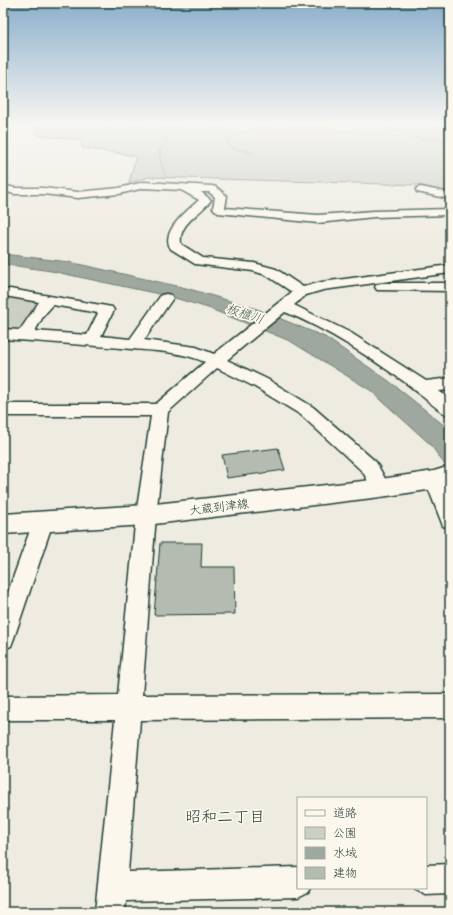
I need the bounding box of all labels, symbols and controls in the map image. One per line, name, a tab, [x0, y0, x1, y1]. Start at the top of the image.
water label: 板櫃川	[224, 298, 266, 328]
street label: 大蔵到津線	[188, 494, 250, 519]
legend	[297, 797, 427, 889]
text: 道路	[333, 804, 357, 821]
district label: 昭和二丁目	[185, 805, 265, 827]
text: 公園	[333, 824, 357, 841]
text: 水域	[333, 844, 357, 861]
text: 建物	[333, 864, 357, 881]

